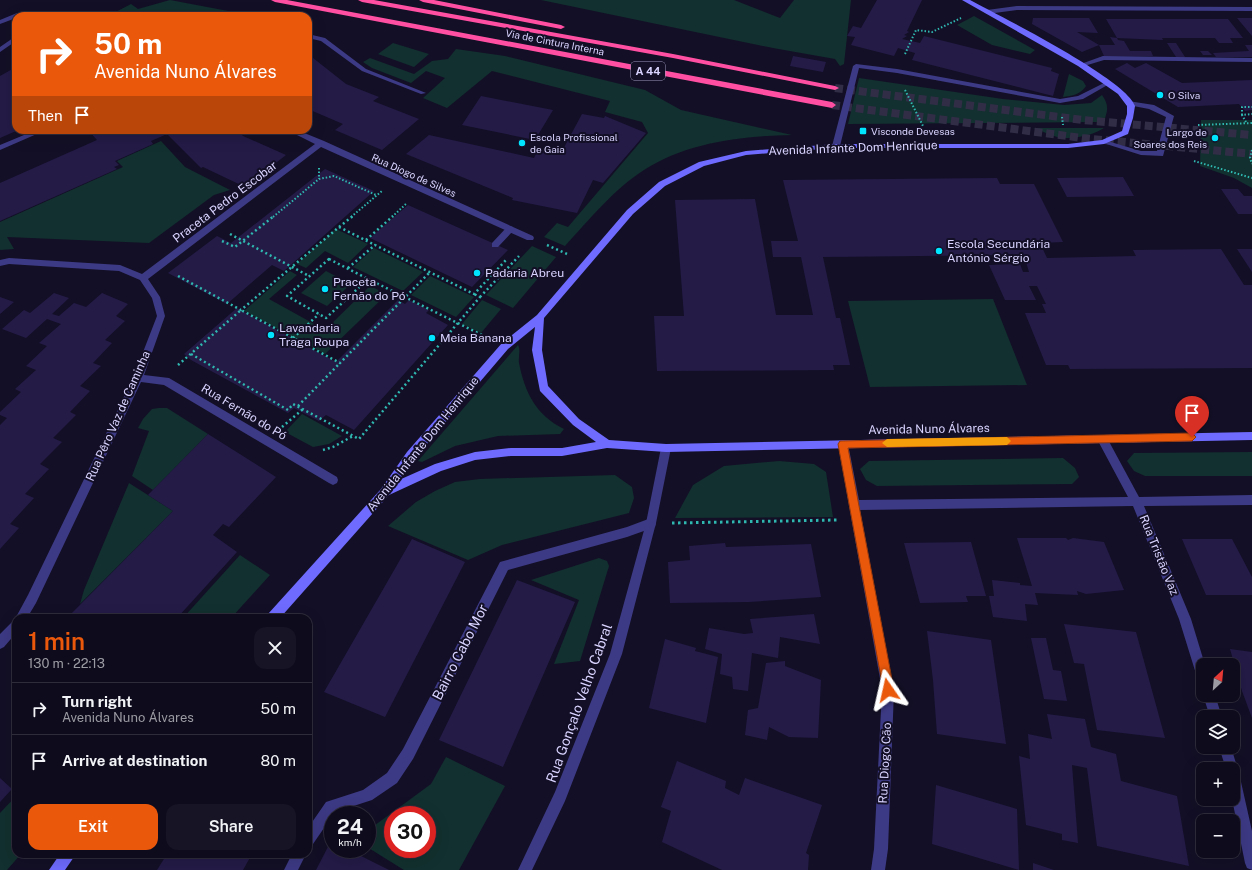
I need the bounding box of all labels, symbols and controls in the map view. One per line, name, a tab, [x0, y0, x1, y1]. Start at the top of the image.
text: 50 m	[94, 27, 162, 60]
street label: Via de Cintura Interna	[505, 27, 605, 57]
icon: right	[28, 28, 80, 80]
text: Avenida Nuno Álvares	[94, 61, 277, 82]
road number: A 44	[631, 62, 665, 80]
place label: O Silva	[1168, 89, 1200, 101]
marker: O Silva	[1155, 90, 1165, 100]
icon: arrive	[71, 104, 93, 126]
text: Then	[28, 107, 63, 124]
place label: Visconde Devesas	[871, 125, 955, 137]
marker: Visconde Devesas	[858, 126, 868, 136]
place label: Largo de Soares dos Reis	[1134, 126, 1207, 150]
place label: Escola Profissional de Gaia	[530, 131, 618, 155]
marker: Largo de Soares dos Reis	[1210, 133, 1220, 143]
marker: Escola Profissional de Gaia	[517, 138, 527, 148]
street label: Avenida Infante Dom Henrique	[768, 138, 938, 158]
street label: Rua Diogo de Silves	[370, 151, 458, 199]
street label: Praceta Pedro Escobar	[170, 158, 280, 246]
place label: Escola Secundária António Sérgio	[947, 237, 1050, 265]
marker: Escola Secundária António Sérgio	[934, 246, 944, 256]
place label: Padaria Abreu	[485, 266, 564, 280]
marker: Padaria Abreu	[472, 268, 482, 278]
place label: Praceta Fernão do Pó	[333, 275, 406, 303]
marker: Praceta Fernão do Pó	[320, 284, 330, 294]
place label: Lavandaria Traga Roupa	[279, 321, 349, 349]
marker: Lavandaria Traga Roupa	[266, 330, 276, 340]
place label: Meia Banana	[440, 331, 512, 345]
marker: Meia Banana	[427, 333, 437, 343]
street label: Rua Pêro Vaz de Caminha	[83, 349, 153, 483]
street label: Avenida Infante Dom Henrique	[364, 374, 482, 514]
street label: Rua Fernão do Pó	[199, 381, 289, 443]
pin	[1175, 396, 1209, 437]
icon: arrive	[1181, 402, 1203, 424]
street label: Avenida Nuno Álvares	[868, 421, 990, 437]
street label: Rua Tristão Vaz	[1137, 513, 1182, 597]
street label: Bairro Cabo Mor	[429, 601, 491, 703]
street label: Rua Gonçalo Velho Cabral	[543, 621, 615, 785]
text: 1 min	[28, 627, 85, 655]
button: close	[254, 627, 296, 669]
text: 130 m · 22:13	[28, 656, 105, 671]
north arrow	[1196, 658, 1240, 702]
map controls	[1196, 658, 1240, 858]
position arrow	[867, 669, 909, 711]
text: Turn right	[62, 693, 132, 710]
icon: right	[28, 698, 50, 720]
text: 50 m	[261, 700, 296, 717]
text: Avenida Nuno Álvares	[62, 710, 194, 725]
button: layers	[1196, 710, 1240, 754]
street label: Rua Diogo Cão	[876, 722, 894, 804]
icon: arrive	[28, 750, 50, 772]
text: Arrive at destination	[62, 752, 207, 769]
text: 80 m	[261, 752, 296, 769]
button: +	[1196, 762, 1240, 806]
button: Exit	[28, 804, 158, 850]
button: Share	[166, 804, 296, 850]
speed limit sign: 30	[384, 806, 436, 858]
button: −	[1196, 814, 1240, 858]
text: 24	[337, 815, 363, 839]
text: km/h	[338, 836, 362, 848]

